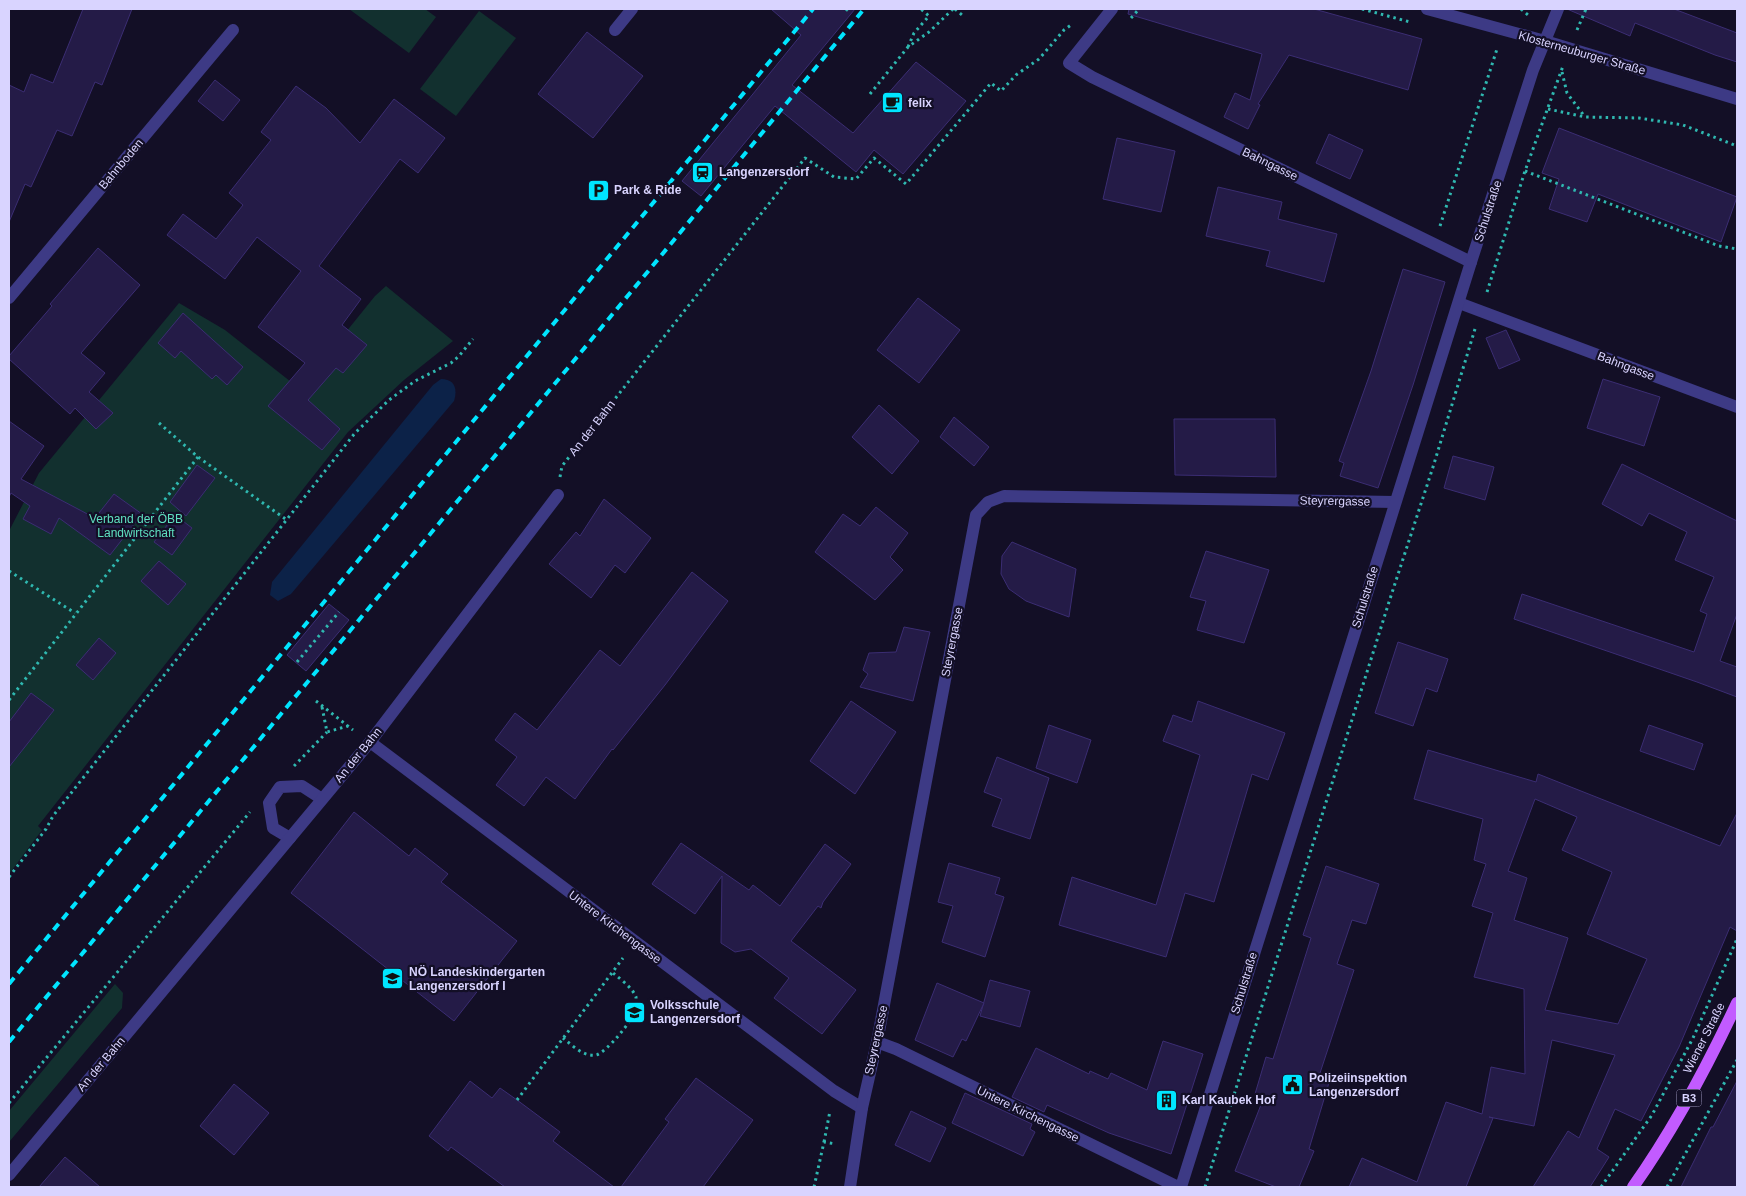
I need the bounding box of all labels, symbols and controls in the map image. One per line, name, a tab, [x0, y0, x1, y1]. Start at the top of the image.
street label: Klosterneuburger Straße	[1517, 28, 1647, 78]
cafe icon: felix	[880, 91, 904, 115]
place label: felix	[908, 96, 932, 110]
street label: Bahnboden	[96, 136, 146, 192]
street label: Bahngasse	[1240, 145, 1300, 184]
station icon: Langenzersdorf	[691, 160, 715, 184]
place label: Langenzersdorf	[719, 165, 810, 179]
parking icon: Park & Ride	[586, 178, 610, 202]
street label: Schulstraße	[1471, 178, 1505, 244]
place label: Park & Ride	[614, 183, 682, 197]
street label: Bahngasse	[1595, 349, 1657, 383]
street label: An der Bahn	[566, 397, 618, 459]
street label: Steyrergasse	[1300, 493, 1371, 509]
park label: Verband der ÖBB Landwirtschaft	[89, 512, 183, 540]
street label: Schulstraße	[1349, 564, 1381, 630]
street label: Steyrergasse	[938, 606, 966, 678]
street label: An der Bahn	[332, 725, 384, 785]
street label: Untere Kirchengasse	[566, 888, 664, 967]
street label: Schulstraße	[1228, 950, 1260, 1016]
place label: NÖ Landeskindergarten Langenzersdorf I	[409, 964, 545, 993]
school or university icon: NÖ Landeskindergarten Langenzersdorf I	[381, 967, 405, 991]
place label: Volksschule Langenzersdorf	[650, 998, 741, 1026]
school or university icon: Volksschule Langenzersdorf	[622, 1000, 646, 1024]
street label: Wiener Straße	[1680, 1000, 1728, 1076]
street label: Steyrergasse	[862, 1004, 890, 1076]
street label: An der Bahn	[74, 1034, 128, 1094]
place label: Polizeiinspektion Langenzersdorf	[1309, 1071, 1407, 1099]
public building icon: Polizeiinspektion Langenzersdorf	[1281, 1073, 1305, 1097]
street label: Untere Kirchengasse	[975, 1083, 1082, 1145]
building icon: Karl Kaubek Hof	[1154, 1088, 1178, 1112]
road number: B3	[1676, 1090, 1702, 1106]
place label: Karl Kaubek Hof	[1182, 1093, 1276, 1107]

